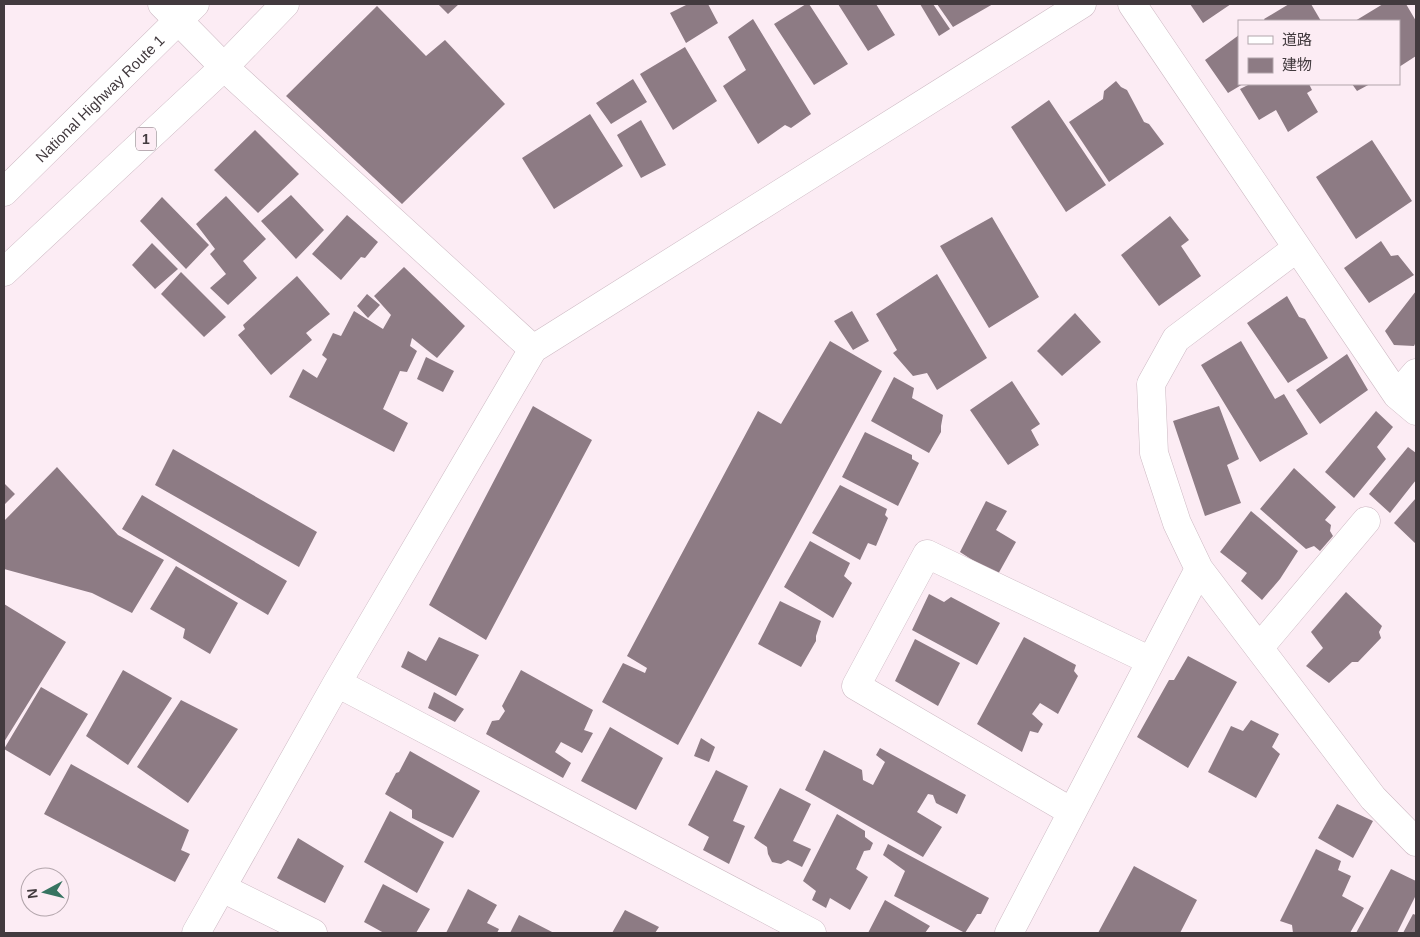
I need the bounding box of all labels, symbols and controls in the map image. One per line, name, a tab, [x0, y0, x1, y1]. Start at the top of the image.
legend	[1238, 20, 1400, 85]
street label: National Highway Route 1	[31, 30, 167, 166]
text: 道路	[1282, 31, 1312, 48]
text: 建物	[1282, 56, 1312, 73]
road number: 1	[136, 128, 156, 150]
north arrow	[20, 867, 70, 917]
text: N	[24, 888, 41, 900]

